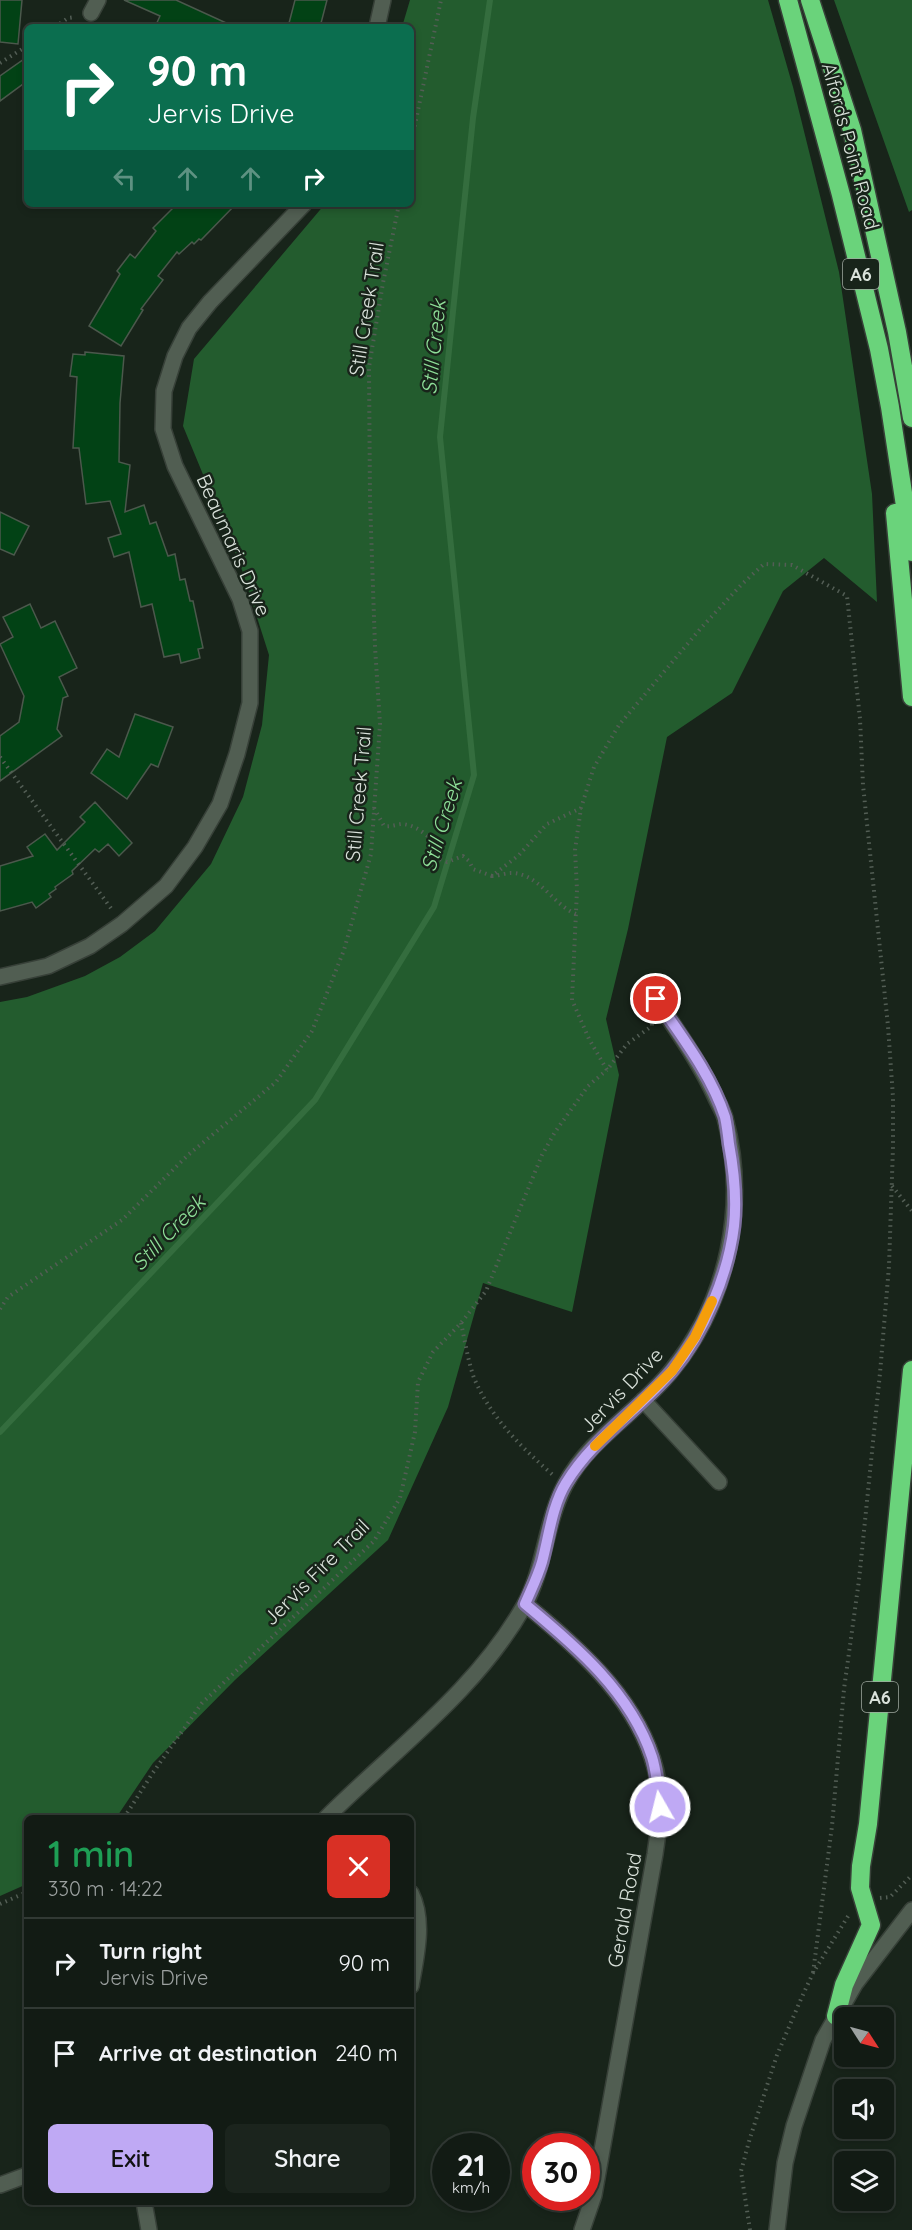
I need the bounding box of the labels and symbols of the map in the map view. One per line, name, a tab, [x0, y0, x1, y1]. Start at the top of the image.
street label: Alfords Point Road	[817, 60, 885, 232]
street label: Still Creek Trail	[343, 240, 389, 378]
road number: A6	[843, 259, 879, 289]
water label: Still Creek	[415, 297, 451, 396]
street label: Beaumaris Drive	[191, 470, 277, 620]
street label: Still Creek Trail	[340, 725, 376, 863]
water label: Still Creek	[415, 774, 468, 874]
pin	[630, 973, 681, 1024]
water label: Still Creek	[126, 1187, 212, 1275]
street label: Jervis Drive	[574, 1342, 668, 1438]
street label: Jervis Fire Trail	[258, 1514, 374, 1630]
road number: A6	[862, 1682, 898, 1712]
position arrow	[628, 1775, 692, 1839]
street label: Gerald Road	[602, 1851, 646, 1969]
north arrow	[834, 2007, 894, 2067]
speed limit sign: 30	[522, 2133, 600, 2211]

